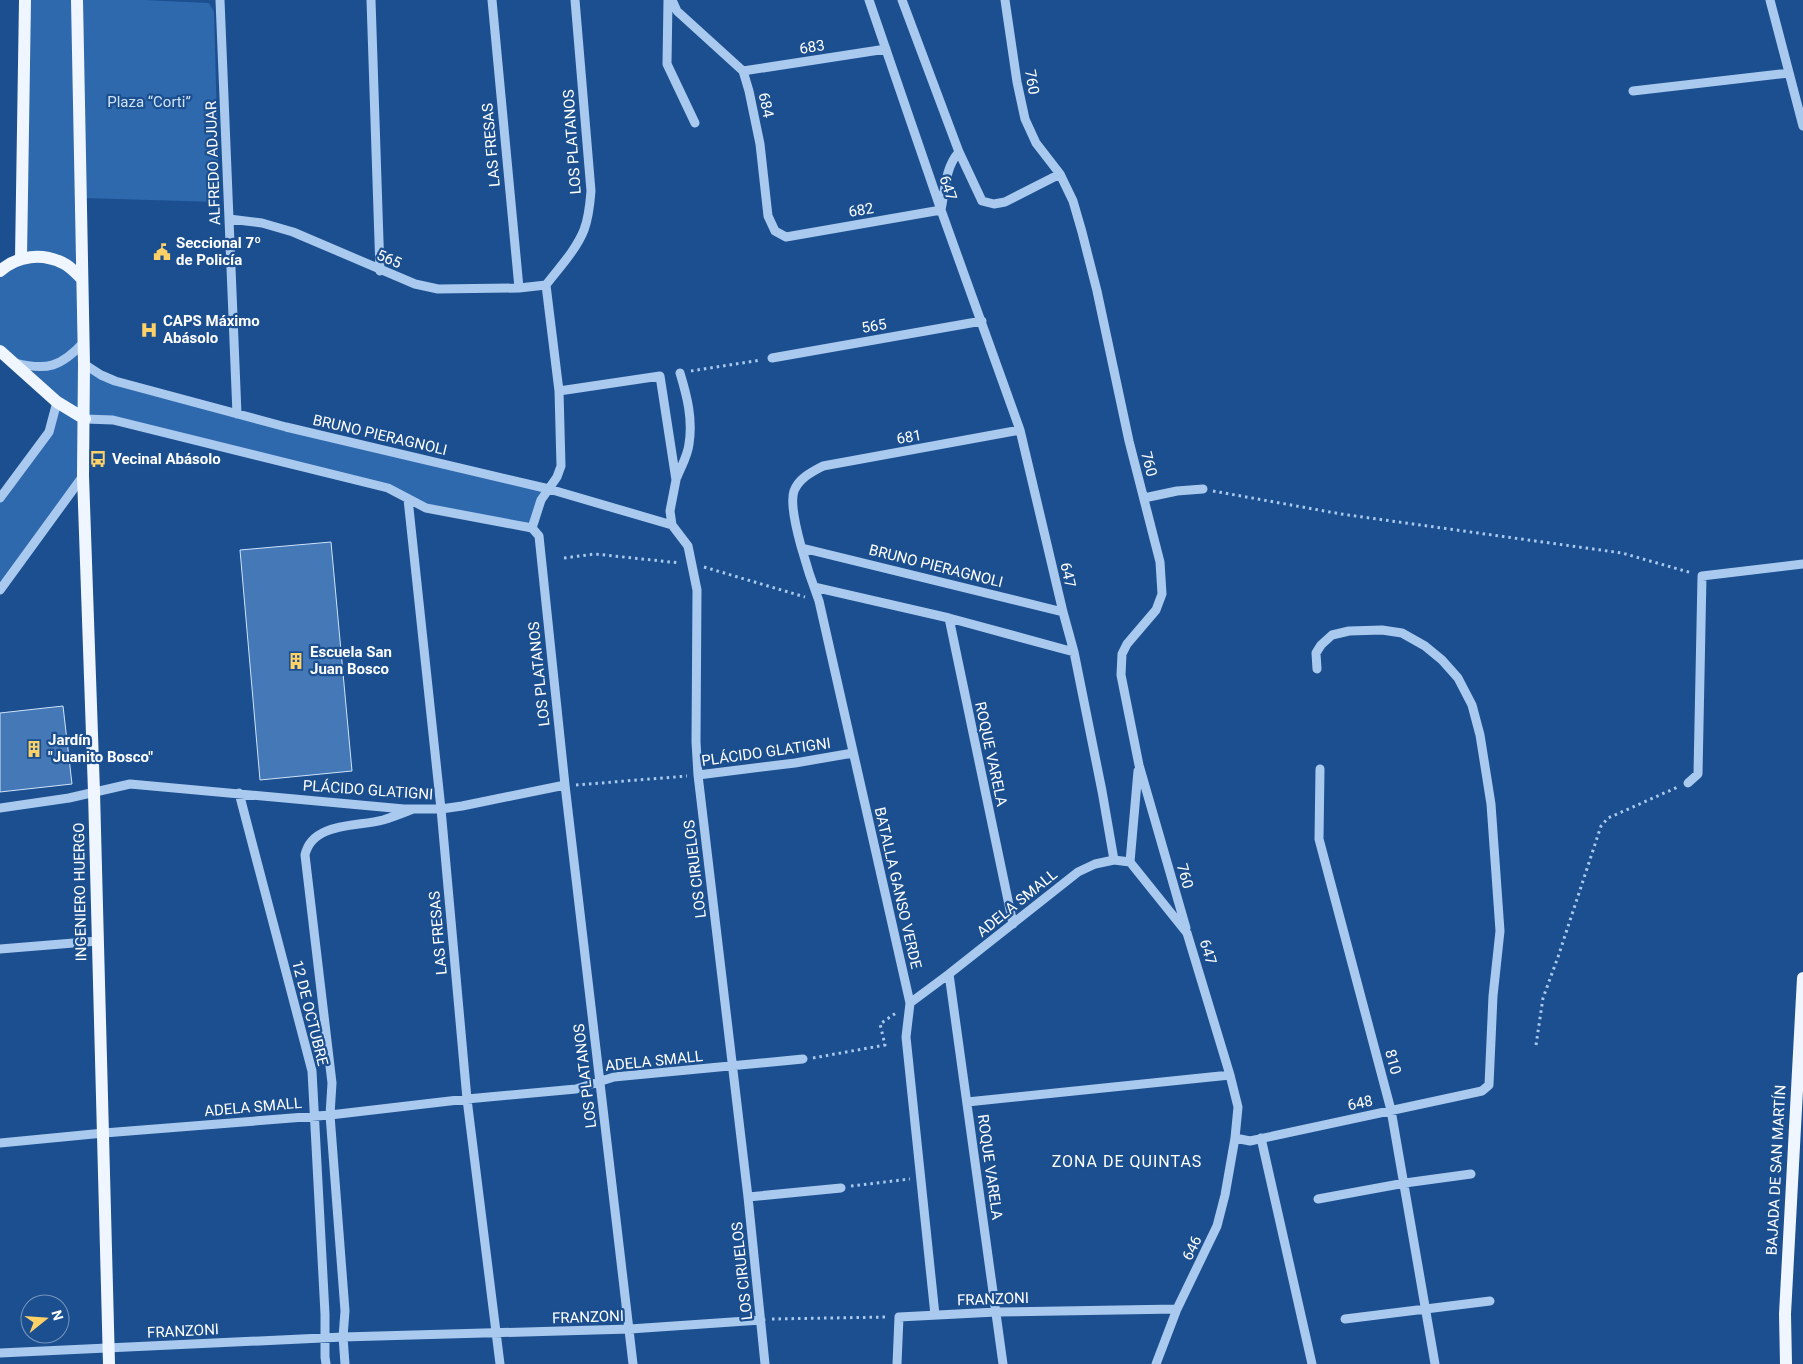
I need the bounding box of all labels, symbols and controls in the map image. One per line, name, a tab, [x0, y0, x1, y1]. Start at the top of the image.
street label: 683	[798, 36, 826, 58]
street label: 760	[1021, 68, 1043, 96]
street label: LOS PLATANOS	[559, 89, 585, 195]
street label: 684	[755, 91, 778, 120]
park label: Plaza “Corti”	[107, 93, 191, 111]
street label: ALFREDO ADJUAR	[202, 101, 224, 225]
street label: LAS FRESAS	[478, 102, 504, 188]
street label: 647	[935, 173, 961, 203]
street label: 682	[847, 199, 875, 221]
place label: Seccional 7º de Policía	[176, 234, 261, 269]
public building icon: Seccional 7º de Policía	[152, 242, 172, 262]
street label: 565	[374, 246, 404, 272]
place label: CAPS Máximo Abásolo	[163, 312, 260, 347]
street label: 565	[860, 315, 888, 337]
hospital icon: CAPS Máximo Abásolo	[139, 320, 159, 340]
street label: BRUNO PIERAGNOLI	[311, 411, 449, 459]
street label: 681	[895, 426, 923, 448]
bus stop icon: Vecinal Abásolo	[88, 449, 108, 469]
place label: Vecinal Abásolo	[112, 450, 221, 468]
street label: 760	[1137, 450, 1161, 478]
street label: BRUNO PIERAGNOLI	[867, 541, 1005, 591]
street label: 647	[1056, 561, 1080, 589]
street label: LOS PLATANOS	[525, 621, 553, 727]
place label: Escuela San Juan Bosco	[310, 643, 392, 678]
building icon: Escuela San Juan Bosco	[286, 651, 306, 671]
street label: ROQUE VARELA	[971, 700, 1011, 808]
place label: Jardín "Juanito Bosco"	[48, 731, 153, 766]
street label: PLÁCIDO GLATIGNI	[700, 734, 832, 770]
building icon: Jardín "Juanito Bosco"	[24, 739, 44, 759]
street label: PLÁCIDO GLATIGNI	[302, 776, 434, 804]
street label: BATALLA GANSO VERDE	[871, 805, 925, 971]
street label: LOS CIRUELOS	[680, 819, 710, 919]
street label: INGENIERO HUERGO	[70, 822, 90, 962]
street label: 760	[1173, 861, 1197, 891]
street label: ADELA SMALL	[973, 865, 1061, 941]
street label: LAS FRESAS	[425, 890, 451, 976]
street label: 647	[1196, 937, 1220, 967]
street label: 12 DE OCTUBRE	[288, 958, 332, 1068]
street label: LOS PLATANOS	[570, 1023, 600, 1129]
street label: ADELA SMALL	[604, 1047, 704, 1075]
street label: 810	[1381, 1047, 1405, 1077]
street label: BAJADA DE SAN MARTÍN	[1763, 1084, 1789, 1256]
street label: 648	[1346, 1092, 1374, 1114]
street label: ADELA SMALL	[203, 1094, 303, 1120]
street label: ROQUE VARELA	[974, 1113, 1006, 1221]
district label: ZONA DE QUINTAS	[1052, 1152, 1202, 1171]
street label: LOS CIRUELOS	[728, 1221, 756, 1321]
street label: 646	[1178, 1233, 1206, 1263]
street label: FRANZONI	[957, 1289, 1029, 1309]
north arrow	[20, 1294, 70, 1344]
street label: FRANZONI	[552, 1307, 624, 1327]
text: N	[48, 1308, 67, 1322]
street label: FRANZONI	[147, 1320, 219, 1342]

